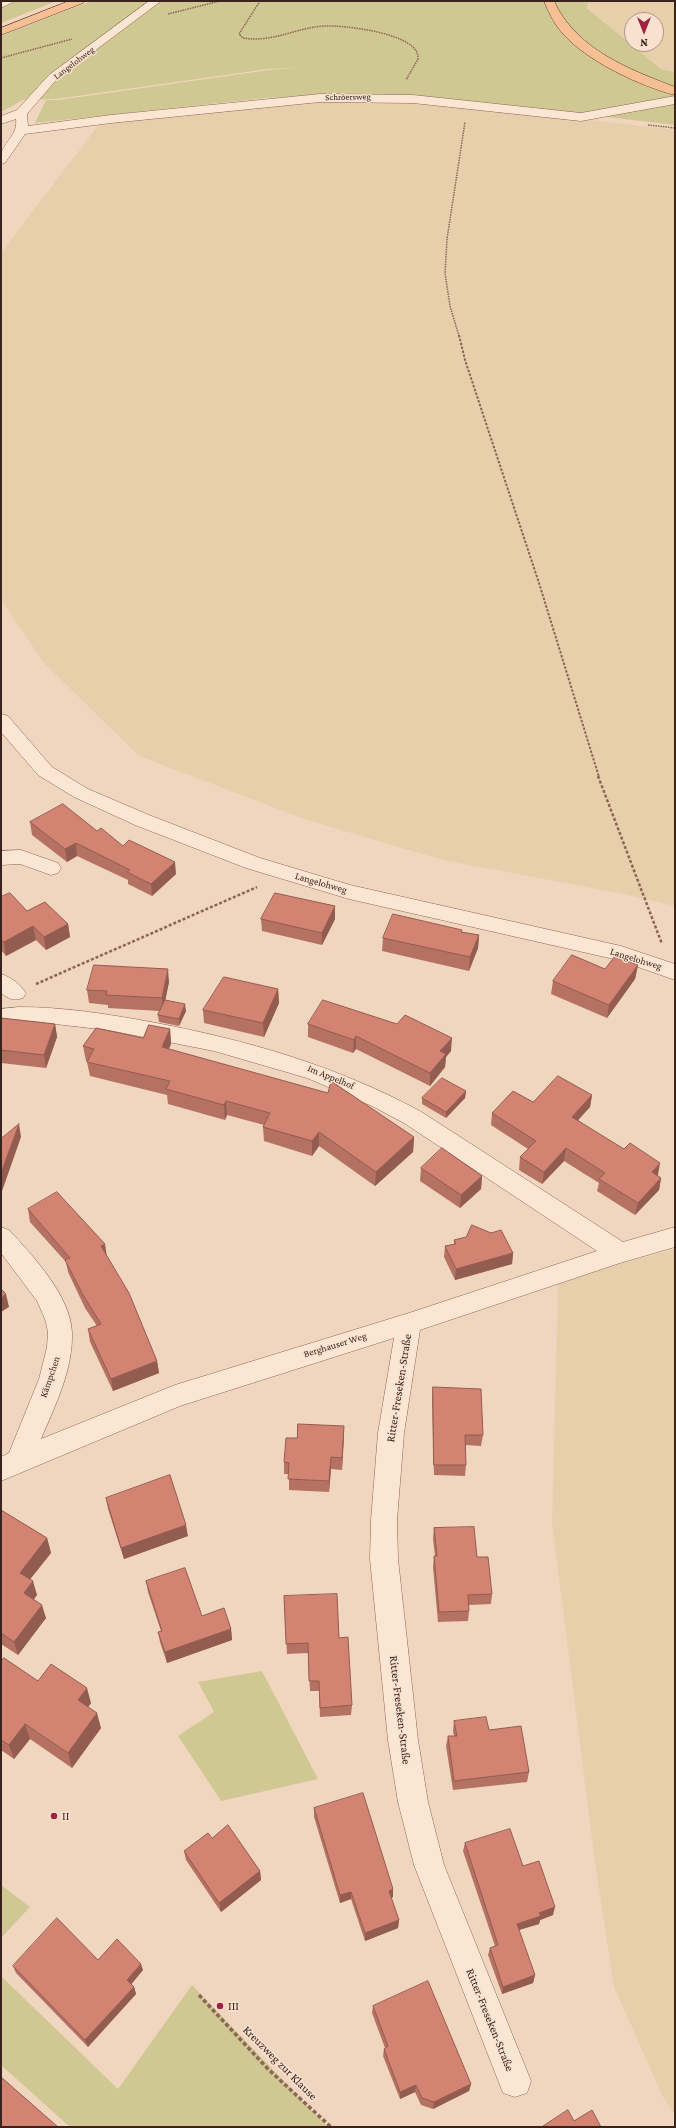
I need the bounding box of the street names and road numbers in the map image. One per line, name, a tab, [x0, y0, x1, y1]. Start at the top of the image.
street label: Langelohweg	[51, 44, 97, 82]
street label: Schröersweg	[325, 91, 371, 103]
street label: Langelohweg	[294, 870, 348, 896]
street label: Langelohweg	[609, 945, 663, 973]
street label: Im Appelhof	[306, 1062, 356, 1092]
street label: Berghauser Weg	[302, 1330, 368, 1360]
street label: Ritter-Freseken-Straße	[383, 1333, 415, 1443]
street label: Kämpchen	[37, 1355, 63, 1399]
street label: Ritter-Freseken-Straße	[386, 1655, 414, 1765]
street label: Ritter-Freseken-Straße	[463, 1967, 517, 2073]
street label: Kreuzweg zur Klause	[240, 2023, 320, 2103]

